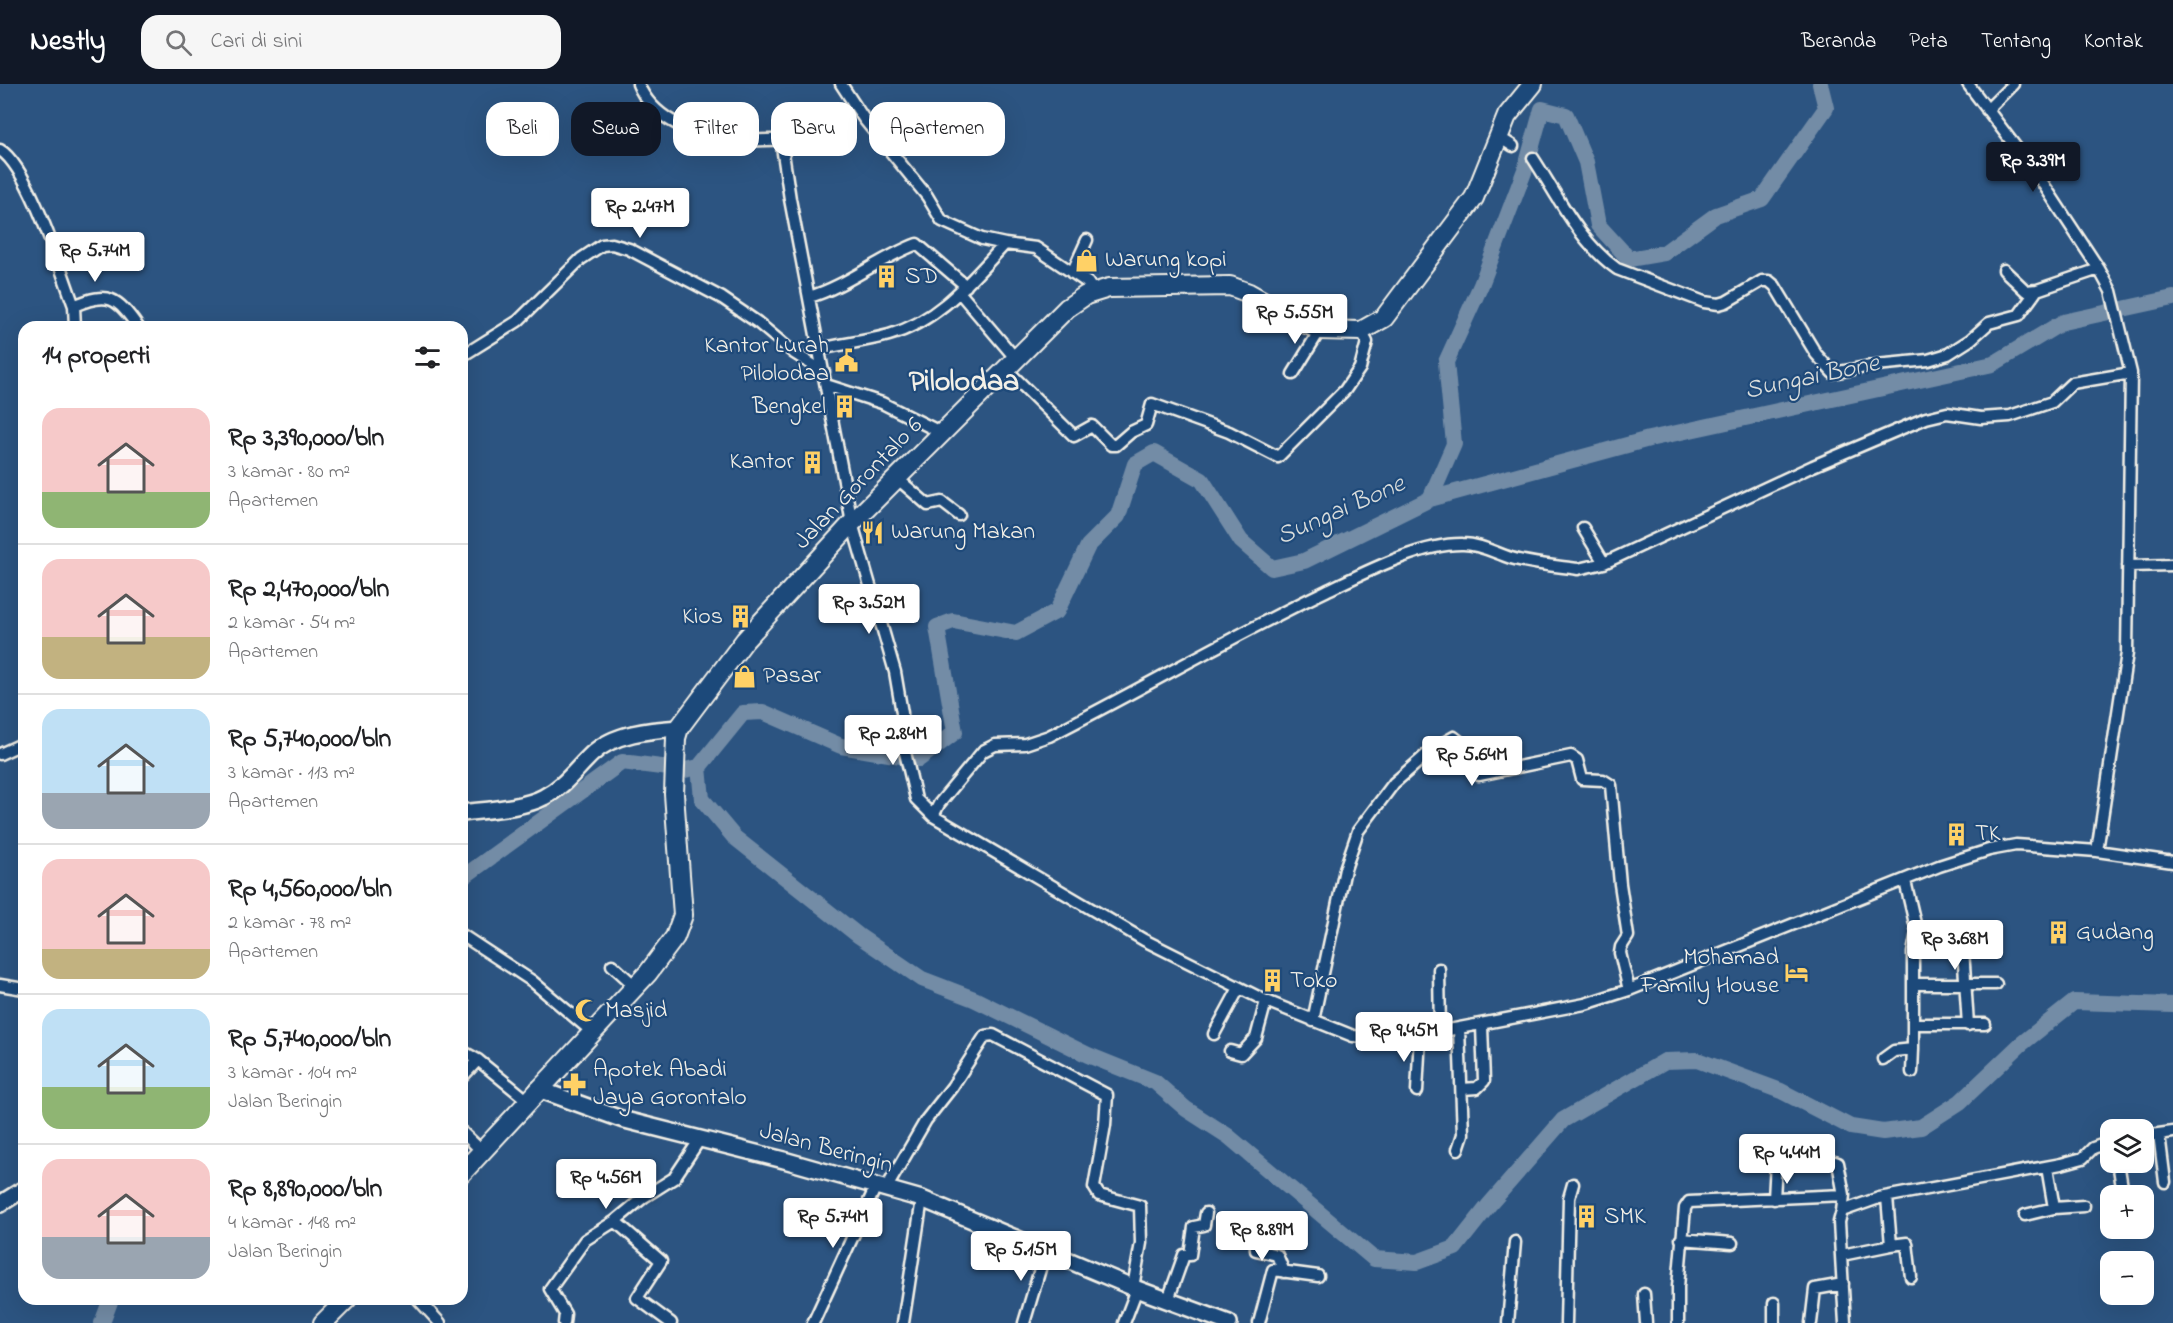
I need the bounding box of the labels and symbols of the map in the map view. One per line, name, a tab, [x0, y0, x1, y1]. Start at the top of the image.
pin: Rp 3.39M	[1971, 142, 2095, 193]
pin: Rp 2.47M	[578, 188, 702, 239]
pin: Rp 5.74M	[33, 232, 157, 283]
place label: Warung kopi	[1105, 243, 1227, 278]
shop icon: Warung kopi	[1074, 247, 1100, 273]
place label: SD	[905, 260, 938, 295]
building icon: SD	[874, 264, 900, 290]
pin: Rp 5.55M	[1233, 294, 1357, 345]
place label: Kantor Lurah Pilolodaa	[704, 329, 829, 392]
water label: Sungai Bone	[1741, 345, 1884, 411]
public building icon: Kantor Lurah Pilolodaa	[834, 347, 860, 373]
district label: Pilolodaa	[909, 361, 1019, 405]
place label: Bengkel	[751, 390, 826, 425]
building icon: Bengkel	[831, 394, 857, 420]
street label: Jalan Gorontalo 6	[786, 409, 932, 558]
place label: Kantor	[730, 445, 795, 480]
building icon: Kantor	[799, 449, 825, 475]
water label: Sungai Bone	[1271, 465, 1412, 556]
place label: Warung Makan	[891, 515, 1035, 550]
restaurant icon: Warung Makan	[860, 519, 886, 545]
pin: Rp 3.52M	[807, 584, 931, 635]
place label: Kios	[682, 600, 723, 635]
building icon: Kios	[728, 604, 754, 630]
place label: Pasar	[763, 659, 822, 694]
shop icon: Pasar	[732, 663, 758, 689]
pin: Rp 2.84M	[831, 715, 955, 766]
pin: Rp 5.64M	[1410, 736, 1534, 787]
place label: TK	[1975, 817, 2001, 852]
building icon: TK	[1944, 821, 1970, 847]
place label: Gudang	[2076, 916, 2154, 951]
pin: Rp 3.68M	[1893, 920, 2017, 971]
building icon: Gudang	[2045, 920, 2071, 946]
place label: Mohamad Family House	[1640, 941, 1780, 1005]
hotel icon: Mohamad Family House	[1784, 959, 1810, 985]
place label: Toko	[1290, 964, 1338, 999]
building icon: Toko	[1259, 968, 1285, 994]
place label: Masjid	[605, 994, 668, 1029]
mosque icon: Masjid	[574, 998, 600, 1024]
pin: Rp 9.45M	[1342, 1012, 1466, 1063]
place label: Apotek Abadi Jaya Gorontalo	[593, 1053, 747, 1117]
pharmacy icon: Apotek Abadi Jaya Gorontalo	[562, 1071, 588, 1097]
street label: Jalan Beringin	[755, 1114, 897, 1184]
pin: Rp 4.44M	[1725, 1134, 1849, 1185]
pin: Rp 4.56M	[544, 1159, 668, 1210]
pin: Rp 5.74M	[771, 1198, 895, 1249]
place label: SMK	[1604, 1200, 1646, 1235]
building icon: SMK	[1573, 1204, 1599, 1230]
pin: Rp 8.89M	[1200, 1211, 1324, 1262]
pin: Rp 5.15M	[959, 1231, 1083, 1282]

